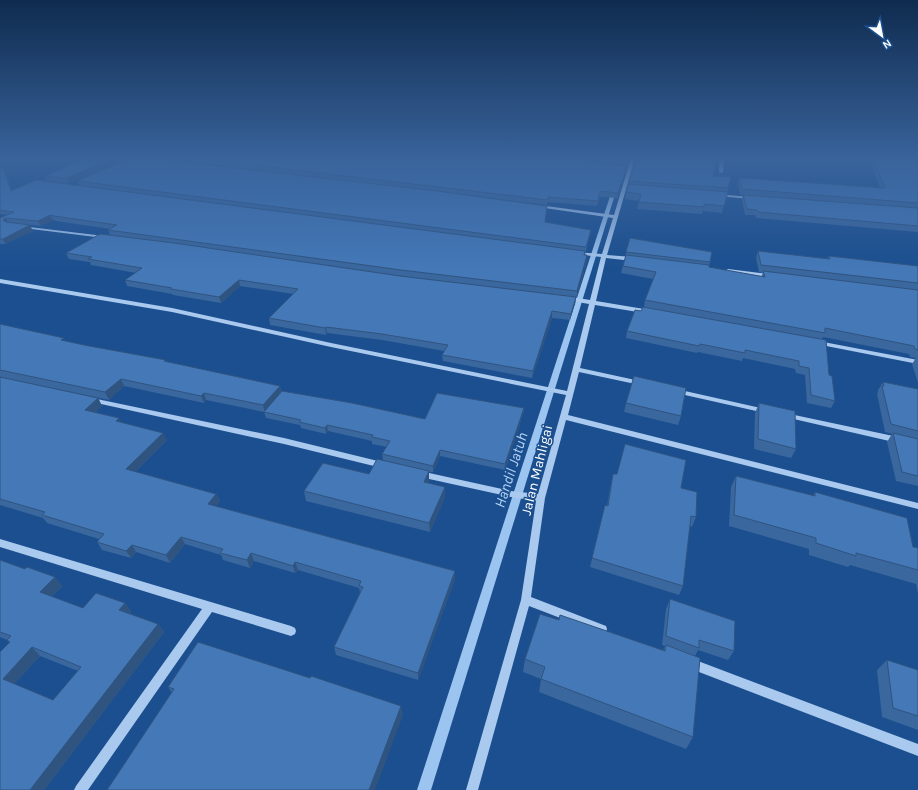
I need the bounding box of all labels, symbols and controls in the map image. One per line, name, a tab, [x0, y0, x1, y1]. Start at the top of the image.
north arrow	[862, 16, 902, 56]
text: N	[880, 36, 894, 52]
street label: Jalan Mahligai	[518, 423, 556, 517]
water label: Handil Jatuh	[490, 430, 532, 510]

